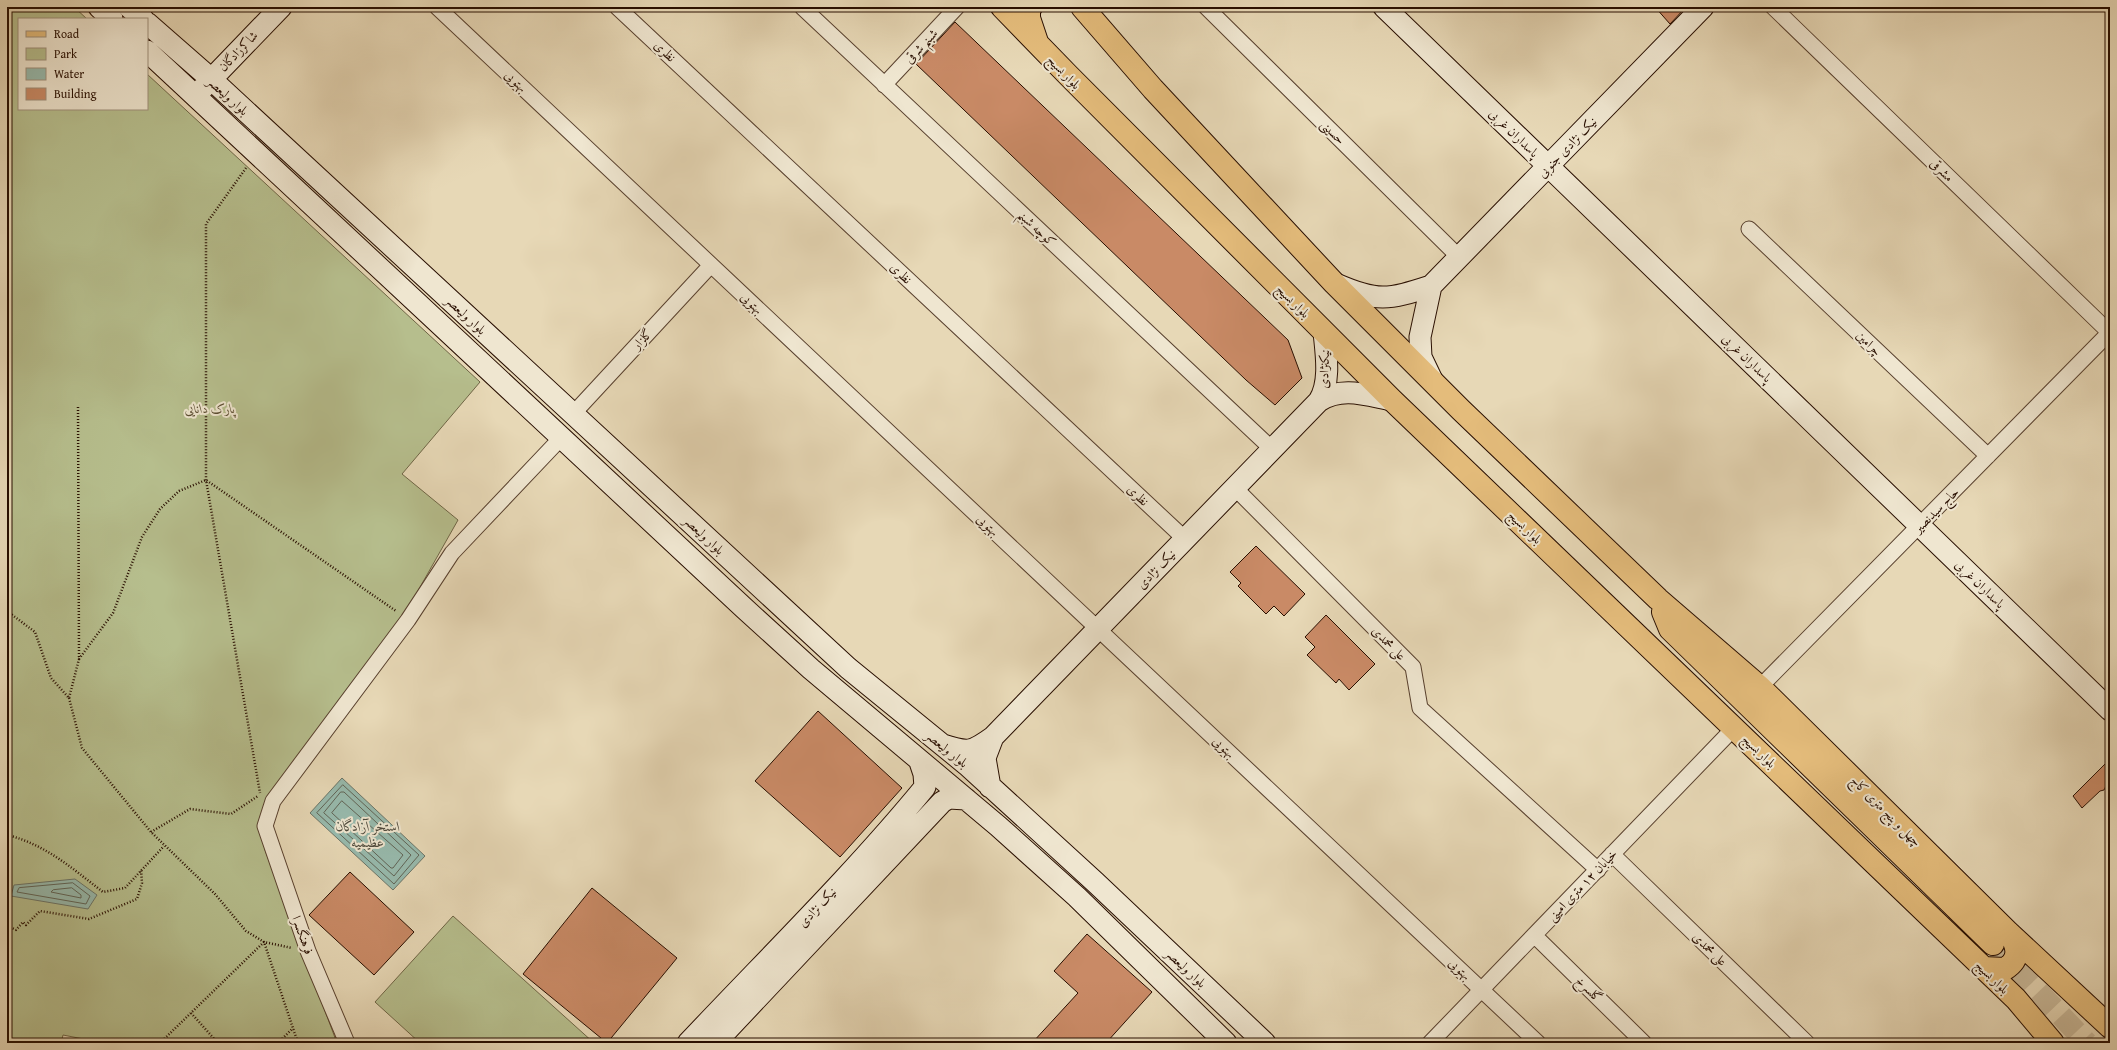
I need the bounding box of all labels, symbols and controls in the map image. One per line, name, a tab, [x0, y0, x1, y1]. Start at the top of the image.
legend	[18, 18, 148, 110]
street label: شبنم شرقی	[900, 24, 945, 70]
text: Road	[54, 25, 80, 42]
street label: شاکرزادگان	[214, 26, 262, 76]
street label: نظری	[650, 36, 680, 66]
text: Park	[54, 45, 78, 62]
street label: بلوار بسیج	[1041, 50, 1085, 95]
text: Water	[54, 65, 84, 82]
street label: بهتویی	[500, 65, 532, 97]
street label: بلوار ولیعصر	[202, 71, 253, 120]
text: Building	[54, 85, 97, 102]
street label: پاسداران غربی	[1485, 104, 1544, 162]
street label: نیک نژادی جنوبی	[1533, 112, 1601, 182]
street label: حسینی	[1316, 115, 1350, 149]
street label: مشرقی	[1926, 154, 1958, 186]
street label: کوچه شبنم	[1011, 205, 1061, 254]
street label: نظری	[886, 258, 916, 288]
street label: بلوار بسیج	[1270, 280, 1314, 324]
street label: بهتویی	[736, 287, 768, 319]
street label: بلوار ولیعصر	[440, 290, 491, 339]
street label: گلزار	[626, 324, 657, 355]
street label: چرامین	[1852, 326, 1886, 360]
street label: پاسداران غربی	[1718, 329, 1777, 387]
street label: نیکنژادی	[1314, 349, 1334, 389]
park label: پارک دانایی	[185, 399, 237, 418]
street label: نظری	[1123, 480, 1153, 510]
street label: حاج سیدنصیر	[1907, 483, 1965, 540]
street label: بلوار بسیج	[1502, 506, 1547, 550]
street label: بهتویی	[972, 509, 1004, 541]
street label: بلوار ولیعصر	[678, 510, 729, 559]
street label: نیک نژادی	[1132, 545, 1180, 593]
street label: پاسداران غربی	[1951, 555, 2010, 613]
street label: علی محمدی	[1367, 621, 1411, 665]
street label: بلوار ولیعصر	[920, 725, 972, 772]
street label: بلوار بسیج	[1736, 730, 1781, 774]
street label: بهتویی	[1208, 731, 1240, 763]
street label: چهل و پنج متری کاج	[1845, 771, 1926, 852]
water label: استخر آزادگان عظیمیه	[336, 816, 400, 852]
street label: خیابان ۱۲ متری امینی	[1543, 845, 1621, 925]
street label: نیک نژادی	[793, 883, 841, 931]
street label: فرهنگسرا	[287, 913, 319, 957]
street label: علی محمدی	[1688, 928, 1732, 971]
street label: بلوار ولیعصر	[1160, 943, 1211, 992]
street label: بهتویی	[1444, 953, 1476, 985]
street label: بلوار بسیج	[1969, 956, 2014, 1000]
street label: گلسرخ	[1570, 971, 1607, 1008]

